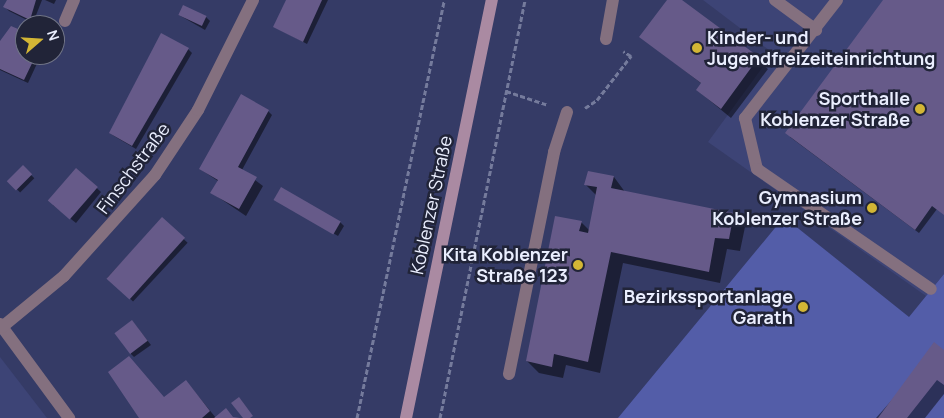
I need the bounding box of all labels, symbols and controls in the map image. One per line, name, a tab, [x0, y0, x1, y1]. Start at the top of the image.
north arrow	[15, 15, 65, 65]
text: N	[43, 27, 64, 43]
place label: Kinder- und Jugendfreizeiteinrichtung	[707, 27, 935, 70]
marker: Kinder- und Jugendfreizeiteinrichtung	[691, 42, 703, 54]
place label: Sporthalle Koblenzer Straße	[760, 88, 910, 130]
marker: Sporthalle Koblenzer Straße	[914, 103, 926, 115]
street label: Finschstraße	[92, 118, 174, 218]
street label: Koblenzer Straße	[406, 134, 456, 276]
place label: Gymnasium Koblenzer Straße	[712, 187, 862, 230]
marker: Gymnasium Koblenzer Straße	[866, 202, 878, 214]
place label: Kita Koblenzer Straße 123	[443, 244, 568, 286]
marker: Kita Koblenzer Straße 123	[572, 259, 584, 271]
place label: Bezirkssportanlage Garath	[624, 286, 793, 328]
marker: Bezirkssportanlage Garath	[797, 301, 809, 313]

